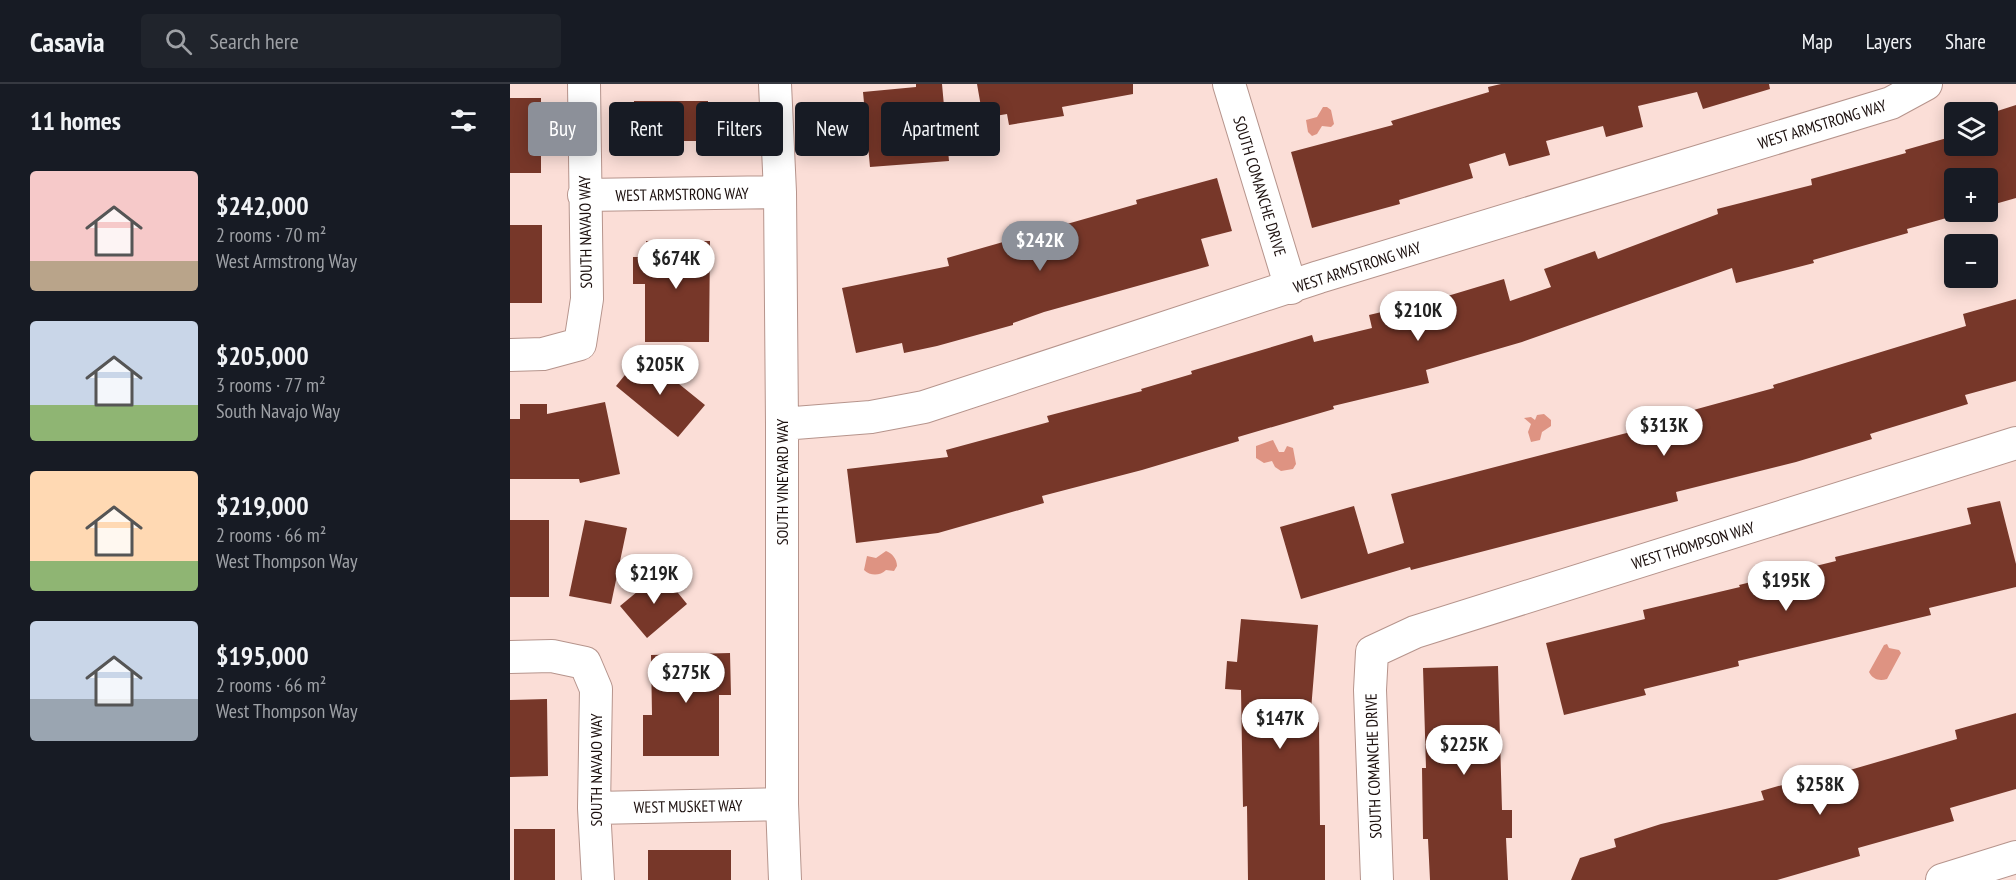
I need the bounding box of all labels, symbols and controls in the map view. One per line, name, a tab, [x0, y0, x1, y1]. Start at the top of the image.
search box	[141, 14, 561, 68]
text: Casavia	[30, 23, 105, 60]
icon: search	[162, 25, 195, 58]
text: Search here	[210, 27, 299, 55]
text: Map	[1802, 28, 1833, 55]
text: Layers	[1866, 28, 1912, 55]
text: Share	[1945, 28, 1986, 55]
street label: WEST ARMSTRONG WAY	[1755, 95, 1889, 153]
chip: Buy	[528, 102, 597, 156]
chip: Rent	[609, 102, 684, 156]
chip: Filters	[696, 102, 783, 156]
chip: New	[795, 102, 869, 156]
chip: Apartment	[881, 102, 1000, 156]
map controls	[1944, 102, 1998, 288]
button: layers	[1944, 102, 1998, 156]
text: 11 homes	[30, 104, 121, 137]
icon: filters	[447, 104, 480, 137]
street label: SOUTH COMANCHE DRIVE	[1229, 114, 1291, 259]
button: +	[1944, 168, 1998, 222]
street label: SOUTH NAVAJO WAY	[574, 175, 596, 289]
street label: WEST ARMSTRONG WAY	[615, 183, 750, 205]
text: $242,000	[216, 189, 309, 222]
icon: home	[78, 195, 150, 267]
pin: $242K	[998, 221, 1082, 272]
text: 2 rooms · 70 m²	[216, 222, 326, 248]
text: $242K	[1016, 227, 1064, 253]
button: −	[1944, 234, 1998, 288]
street label: WEST ARMSTRONG WAY	[1290, 237, 1424, 297]
pin: $674K	[634, 239, 718, 290]
text: $674K	[652, 245, 700, 271]
text: West Armstrong Way	[216, 248, 357, 274]
pin: $210K	[1376, 291, 1460, 342]
text: $210K	[1394, 297, 1442, 323]
text: $205,000	[216, 339, 309, 372]
icon: home	[78, 345, 150, 417]
pin: $205K	[618, 345, 702, 396]
text: $205K	[636, 351, 684, 377]
text: 3 rooms · 77 m²	[216, 372, 326, 398]
text: South Navajo Way	[216, 398, 340, 424]
pin: $313K	[1622, 406, 1706, 457]
text: $313K	[1640, 412, 1688, 438]
street label: SOUTH VINEYARD WAY	[772, 418, 792, 545]
text: $219,000	[216, 489, 309, 522]
icon: home	[78, 495, 150, 567]
street label: WEST THOMPSON WAY	[1629, 517, 1758, 573]
text: 2 rooms · 66 m²	[216, 522, 326, 548]
text: West Thompson Way	[216, 548, 357, 574]
pin: $219K	[612, 554, 696, 605]
text: $219K	[630, 560, 678, 586]
pin: $195K	[1744, 561, 1828, 612]
text: $195K	[1762, 567, 1810, 593]
text: $195,000	[216, 639, 309, 672]
icon: home	[78, 645, 150, 717]
pin: $275K	[644, 653, 728, 704]
text: $275K	[662, 659, 710, 685]
text: 2 rooms · 66 m²	[216, 672, 326, 698]
street label: SOUTH COMANCHE DRIVE	[1360, 693, 1386, 839]
text: West Thompson Way	[216, 698, 357, 724]
pin: $147K	[1238, 699, 1322, 750]
text: $147K	[1256, 705, 1304, 731]
street label: SOUTH NAVAJO WAY	[586, 713, 606, 827]
pin: $225K	[1422, 725, 1506, 776]
text: $225K	[1440, 731, 1488, 757]
pin: $258K	[1778, 765, 1862, 816]
text: $258K	[1796, 771, 1844, 797]
street label: WEST MUSKET WAY	[633, 795, 743, 817]

